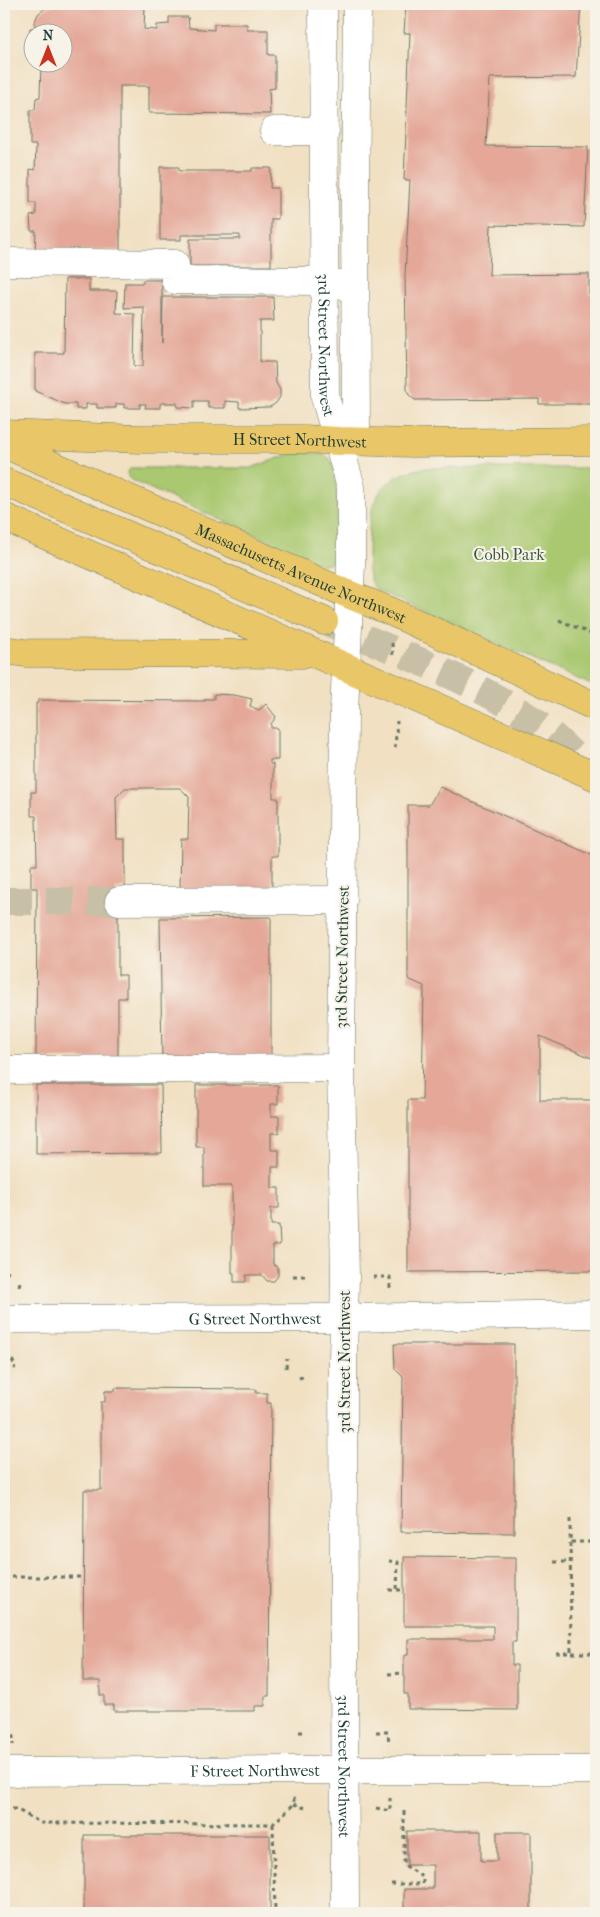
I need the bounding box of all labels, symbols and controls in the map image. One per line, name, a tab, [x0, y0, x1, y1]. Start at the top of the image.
north arrow	[22, 22, 72, 72]
text: N	[43, 27, 54, 44]
street label: 3rd Street Northwest	[315, 273, 340, 419]
street label: H Street Northwest	[233, 430, 367, 451]
street label: Massachusetts Avenue Northwest	[193, 519, 410, 627]
park label: Cobb Park	[474, 545, 545, 564]
street label: 3rd Street Northwest	[331, 885, 353, 1029]
street label: 3rd Street Northwest	[335, 1290, 354, 1434]
street label: G Street Northwest	[189, 1309, 322, 1328]
street label: 3rd Street Northwest	[335, 1694, 354, 1838]
street label: F Street Northwest	[190, 1761, 320, 1780]

